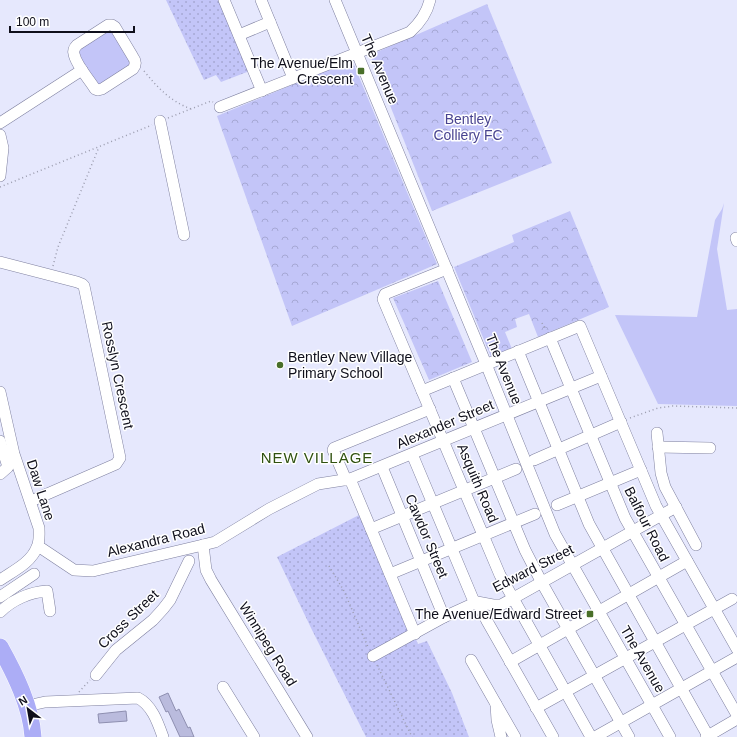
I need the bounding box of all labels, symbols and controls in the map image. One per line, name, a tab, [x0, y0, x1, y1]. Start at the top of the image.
scale bar	[10, 8, 134, 34]
text: 100 m	[16, 15, 49, 29]
street label: The Avenue	[358, 32, 402, 107]
place label: The Avenue/Elm Crescent	[251, 55, 353, 87]
marker: The Avenue/Elm Crescent	[356, 66, 366, 76]
park label: Bentley Colliery FC	[433, 111, 503, 143]
street label: Rosslyn Crescent	[99, 320, 137, 430]
street label: The Avenue	[483, 331, 525, 407]
place label: Bentley New Village Primary School	[288, 349, 412, 381]
marker: Bentley New Village Primary School	[275, 360, 285, 370]
street label: Alexander Street	[394, 396, 496, 452]
street label: Asquith Road	[454, 441, 502, 525]
district label: NEW VILLAGE	[261, 449, 373, 466]
street label: Daw Lane	[24, 458, 58, 523]
street label: Balfour Road	[621, 484, 673, 564]
street label: Cawdor Street	[402, 492, 452, 580]
street label: Alexandra Road	[105, 520, 207, 560]
street label: Edward Street	[490, 541, 576, 595]
street label: Cross Street	[94, 586, 162, 652]
street label: Winnipeg Road	[236, 599, 300, 689]
place label: The Avenue/Edward Street	[415, 606, 582, 622]
marker: The Avenue/Edward Street	[585, 609, 595, 619]
street label: The Avenue	[617, 623, 669, 695]
north arrow	[8, 689, 48, 729]
text: N	[16, 693, 29, 708]

